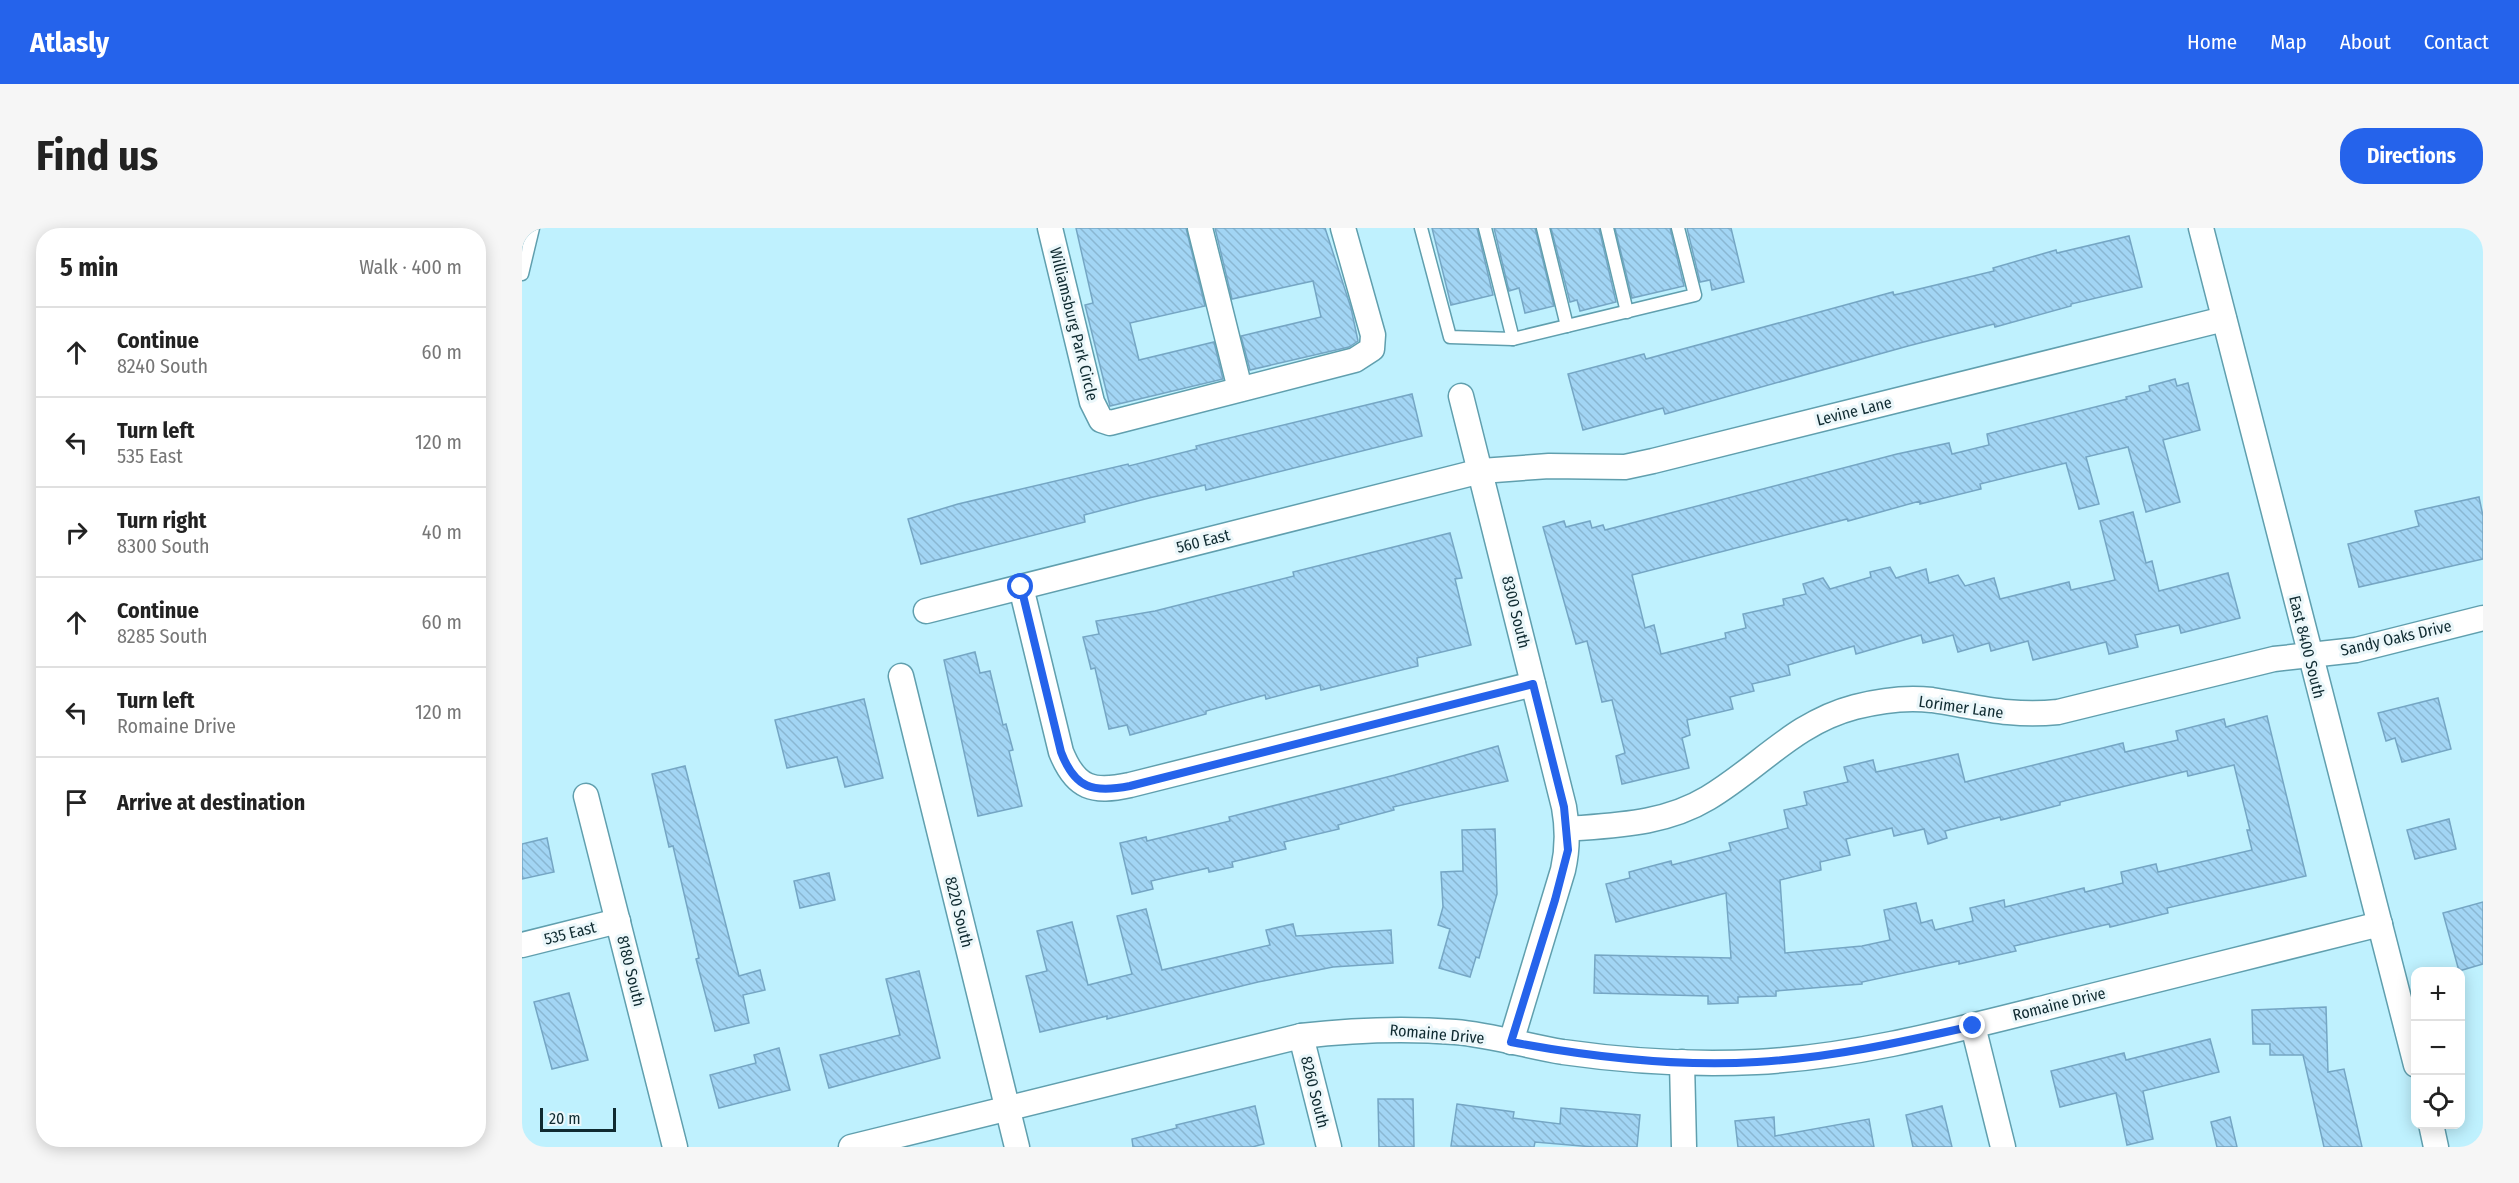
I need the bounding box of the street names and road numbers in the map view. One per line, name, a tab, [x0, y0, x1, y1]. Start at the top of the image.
street label: Williamsburg Park Circle	[1046, 245, 1102, 403]
street label: Levine Lane	[1814, 392, 1894, 430]
street label: 560 East	[1174, 525, 1232, 557]
street label: 8300 South	[1498, 574, 1534, 650]
street label: East 8400 South	[2285, 594, 2329, 700]
street label: Sandy Oaks Drive	[2339, 616, 2453, 660]
street label: Lorimer Lane	[1917, 692, 2005, 722]
street label: 8220 South	[941, 875, 977, 949]
street label: 535 East	[542, 917, 599, 949]
street label: 8180 South	[613, 934, 649, 1008]
street label: Romaine Drive	[2011, 983, 2107, 1025]
street label: Romaine Drive	[1389, 1020, 1485, 1048]
street label: 8260 South	[1297, 1054, 1333, 1130]

